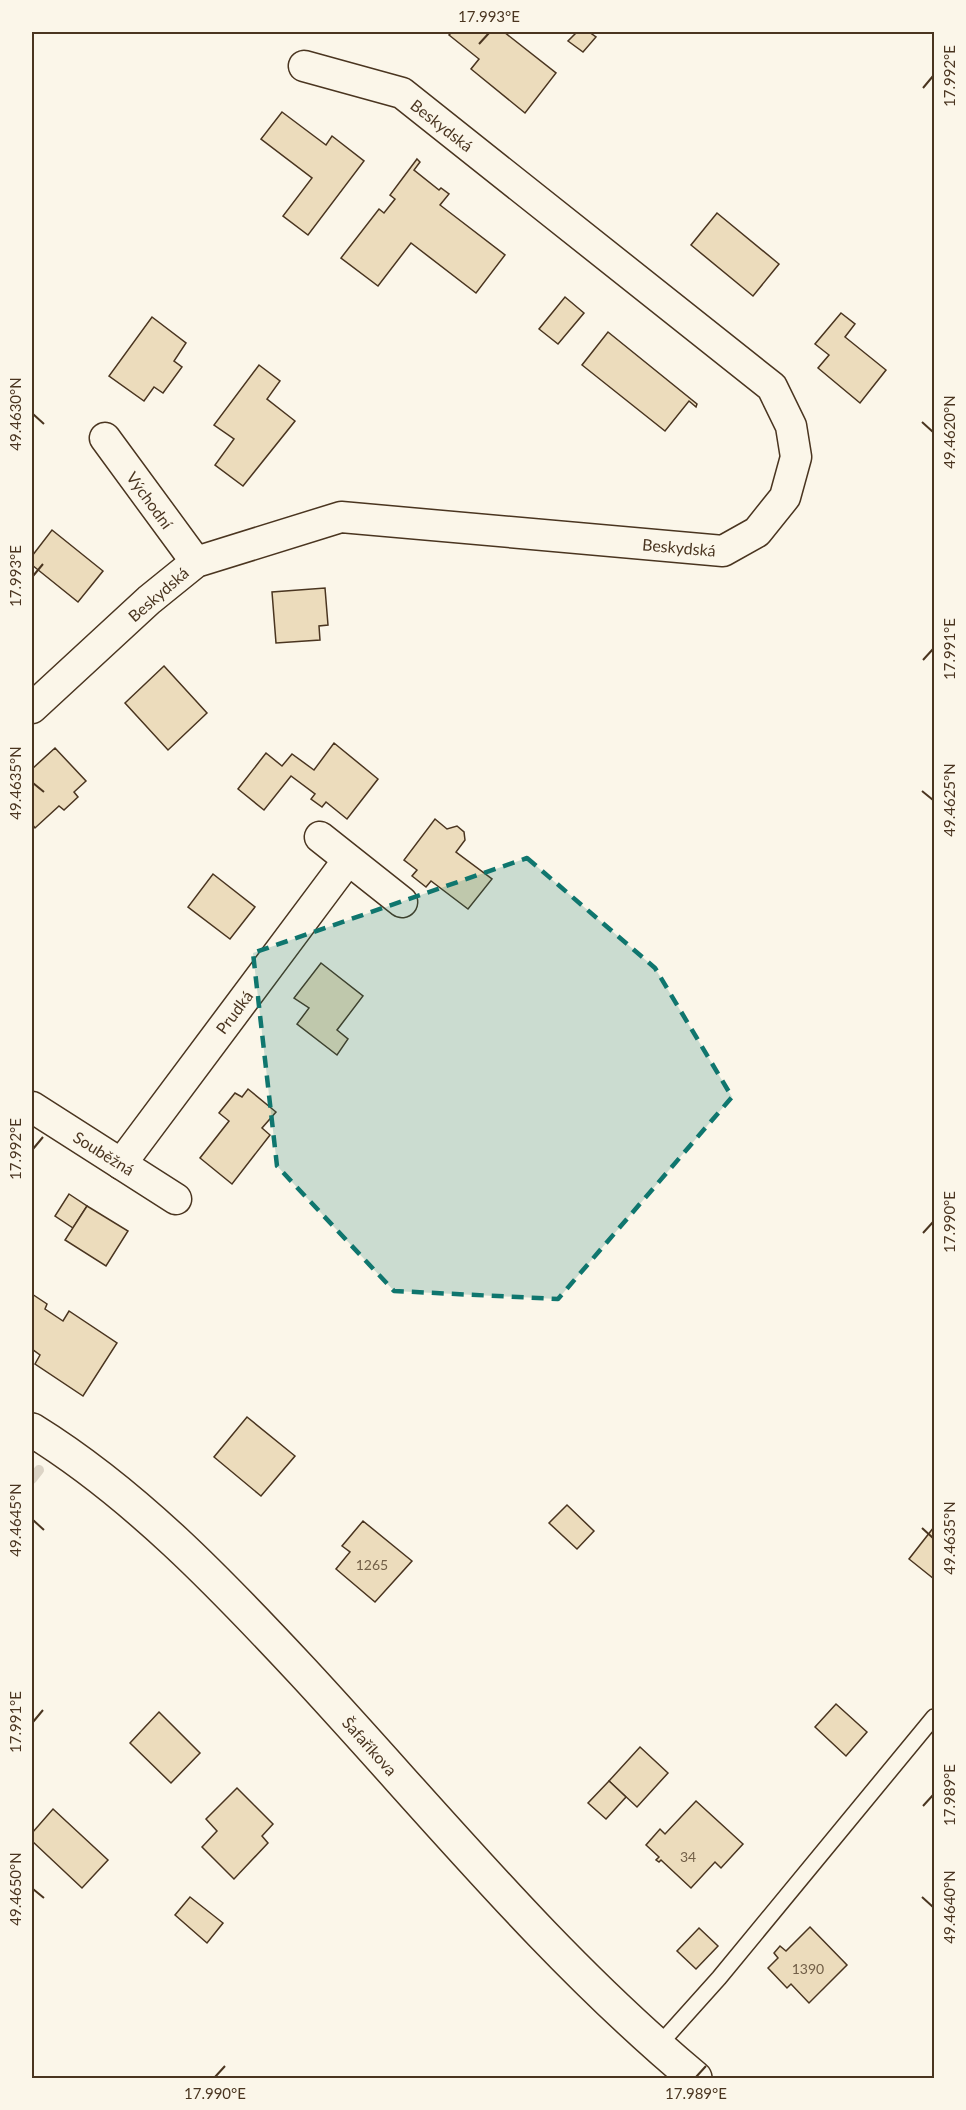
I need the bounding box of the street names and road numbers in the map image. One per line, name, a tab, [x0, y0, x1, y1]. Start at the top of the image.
street label: Beskydská	[407, 95, 477, 155]
street label: Východní	[123, 468, 178, 533]
street label: Beskydská	[641, 534, 717, 560]
street label: Beskydská	[124, 563, 192, 625]
street label: Prudká	[212, 987, 256, 1037]
street label: Souběžná	[70, 1127, 138, 1179]
street label: Šafaříkova	[339, 1713, 401, 1779]

